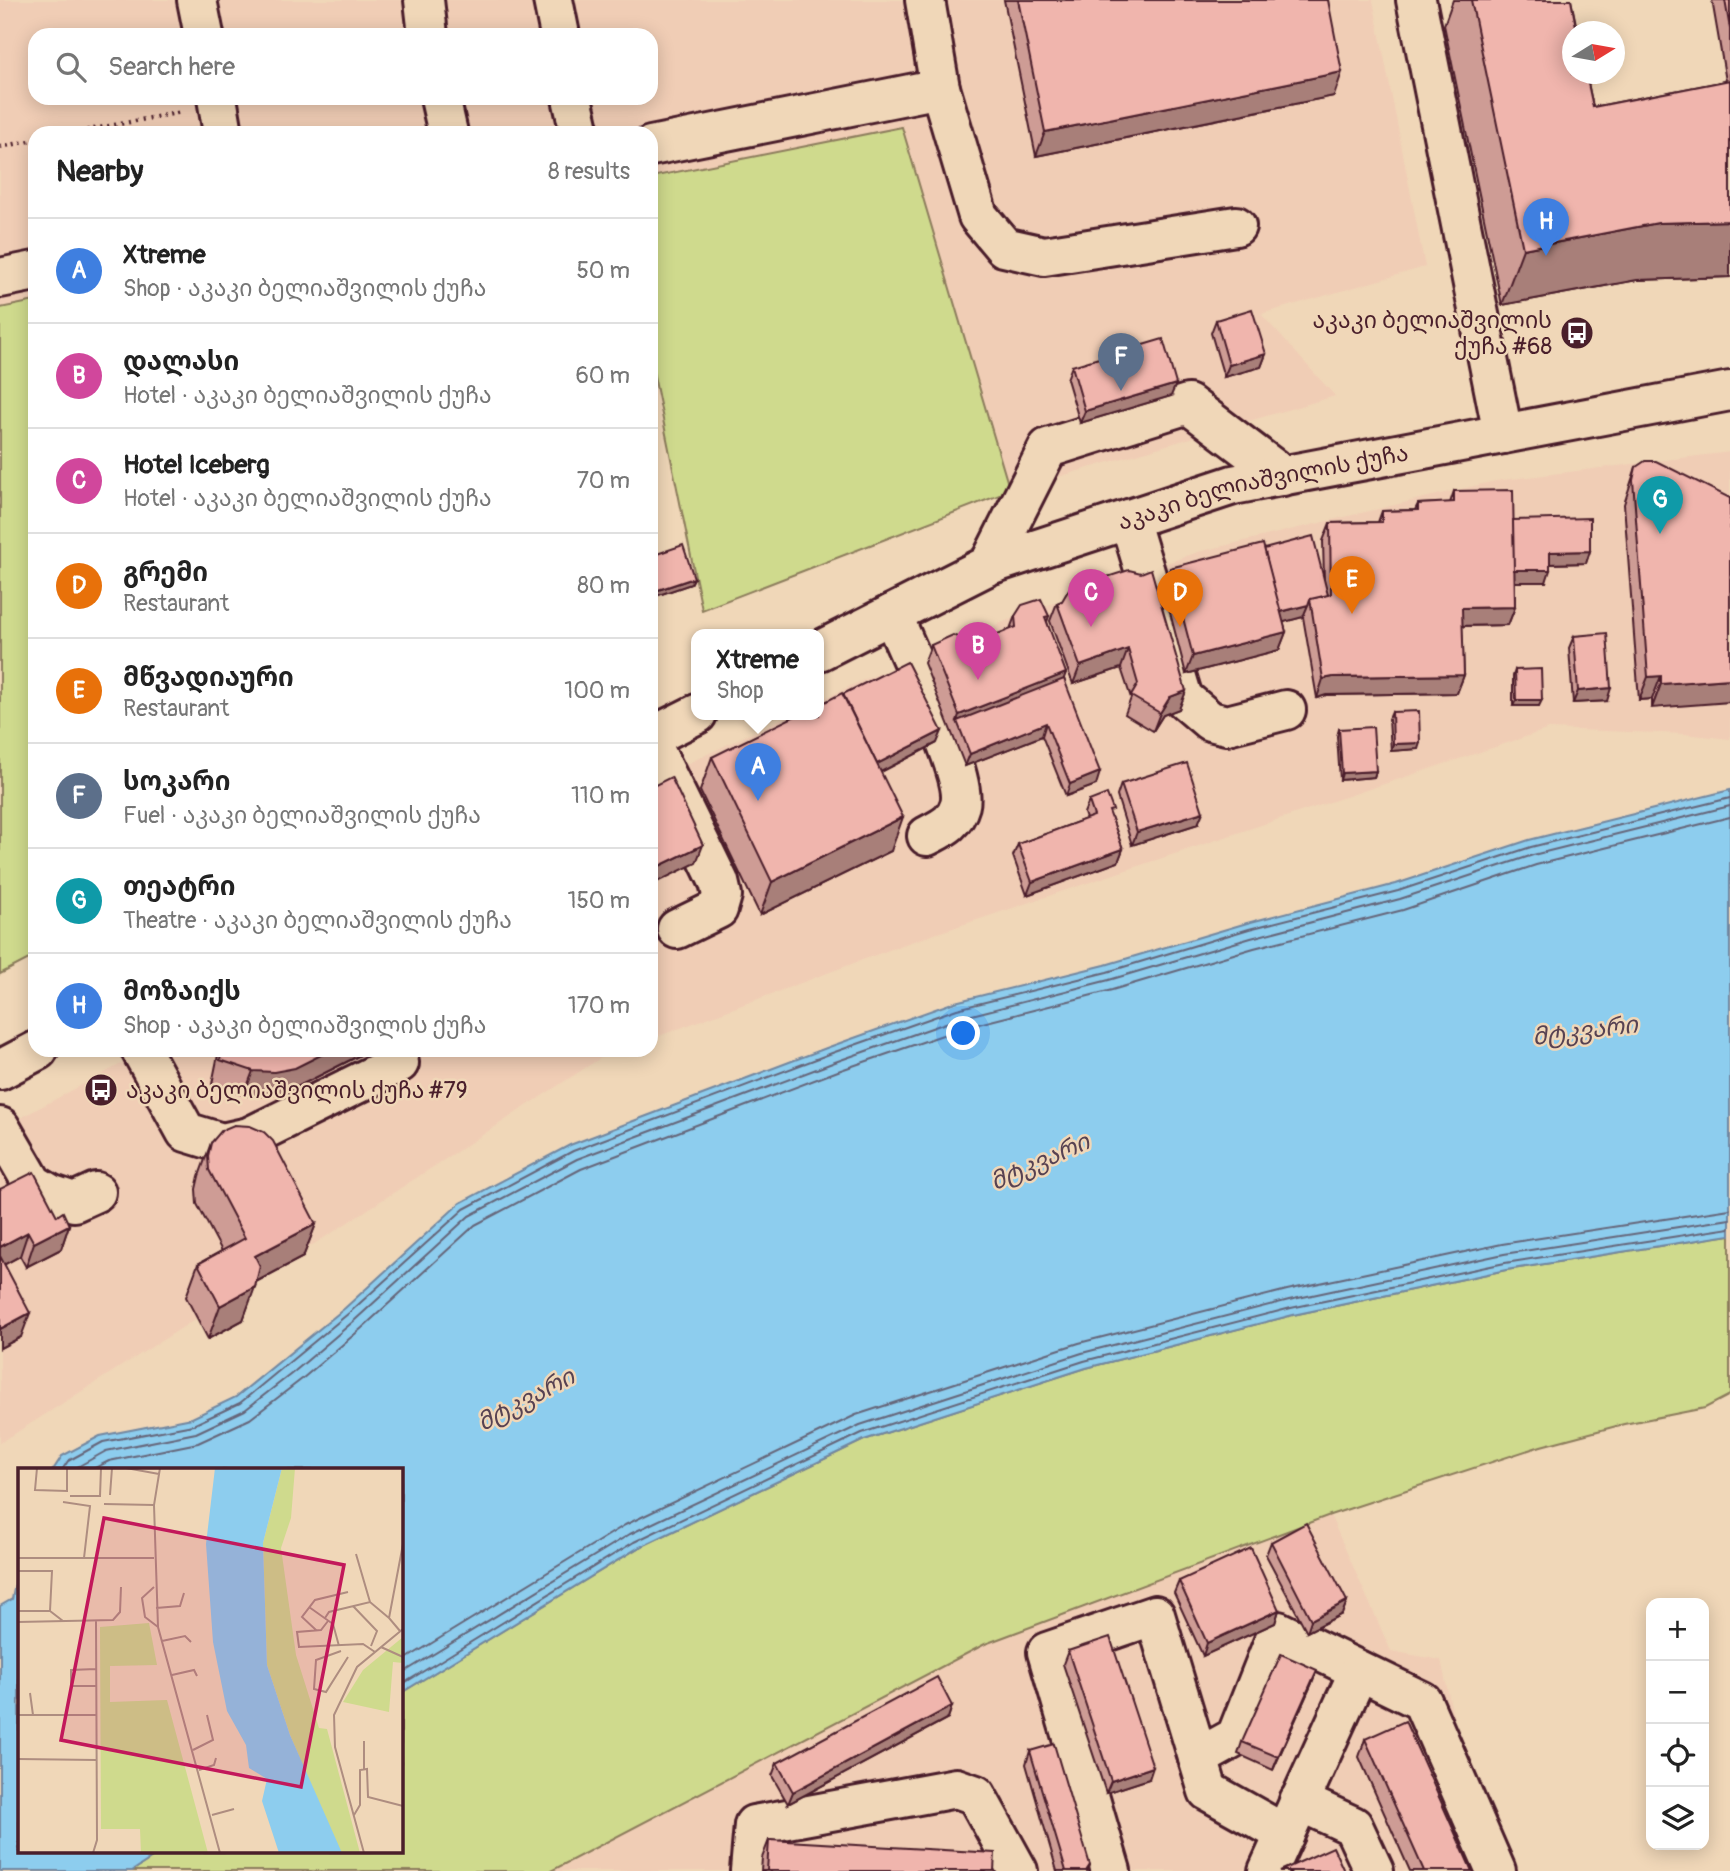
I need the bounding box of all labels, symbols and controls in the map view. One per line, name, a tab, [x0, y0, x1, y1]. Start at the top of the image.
north arrow	[1562, 21, 1625, 84]
search box	[28, 28, 658, 105]
icon: search	[52, 48, 90, 86]
text: Search here	[108, 51, 235, 83]
text: Nearby	[56, 153, 143, 190]
text: 8 results	[548, 157, 630, 186]
pin: H	[1523, 198, 1569, 256]
text: Xtreme	[123, 239, 205, 271]
text: A	[72, 256, 86, 285]
text: 50 m	[576, 256, 630, 285]
text: Shop · აკაკი ბელიაშვილის ქუჩა	[123, 274, 486, 303]
place label: აკაკი ბელიაშვილის ქუჩა #68	[1312, 306, 1552, 361]
bus stop icon: აკაკი ბელიაშვილის ქუჩა #68	[1558, 314, 1596, 352]
pin: F	[1098, 333, 1144, 391]
text: დალასი	[123, 346, 239, 378]
text: B	[72, 361, 86, 390]
text: 60 m	[575, 361, 630, 390]
text: Hotel · აკაკი ბელიაშვილის ქუჩა	[123, 381, 492, 410]
street label: აკაკი ბელიაშვილის ქუჩა	[1114, 438, 1411, 536]
text: Hotel Iceberg	[123, 449, 270, 481]
text: C	[72, 466, 86, 495]
text: 70 m	[577, 466, 630, 495]
pin: G	[1637, 476, 1683, 534]
text: Hotel · აკაკი ბელიაშვილის ქუჩა	[123, 484, 492, 513]
pin: E	[1329, 556, 1375, 614]
text: გრემი	[123, 557, 208, 589]
pin: C	[1068, 569, 1114, 627]
pin: D	[1157, 569, 1203, 627]
text: D	[72, 571, 86, 600]
text: 80 m	[577, 571, 630, 600]
text: Restaurant	[123, 589, 229, 618]
pin: B	[955, 622, 1001, 680]
popup	[691, 629, 824, 720]
text: Xtreme	[716, 644, 799, 676]
text: მწვადიაური	[123, 662, 294, 694]
text: E	[73, 676, 85, 705]
text: 100 m	[564, 676, 630, 705]
text: Shop	[716, 676, 764, 705]
text: Restaurant	[123, 694, 229, 723]
pin: A	[735, 743, 781, 801]
text: სოკარი	[123, 766, 230, 798]
text: F	[72, 781, 86, 810]
text: 110 m	[571, 781, 630, 810]
text: Fuel · აკაკი ბელიაშვილის ქუჩა	[123, 801, 481, 830]
text: თეატრი	[123, 871, 236, 903]
text: G	[71, 886, 87, 915]
text: 150 m	[567, 886, 630, 915]
text: Theatre · აკაკი ბელიაშვილის ქუჩა	[123, 906, 512, 935]
text: მოზაიქს	[123, 976, 241, 1008]
text: H	[72, 991, 86, 1020]
text: 170 m	[568, 991, 630, 1020]
water label: მტკვარი	[1531, 1010, 1641, 1052]
text: Shop · აკაკი ბელიაშვილის ქუჩა	[123, 1011, 486, 1040]
your location	[946, 1016, 980, 1050]
bus stop icon: აკაკი ბელიაშვილის ქუჩა #79	[82, 1071, 120, 1109]
place label: აკაკი ბელიაშვილის ქუჩა #79	[126, 1076, 468, 1105]
water label: მტკვარი	[986, 1127, 1095, 1197]
water label: მტკვარი	[472, 1362, 581, 1438]
inset map	[18, 1468, 402, 1854]
map controls	[1646, 1598, 1709, 1850]
button: +	[1646, 1598, 1709, 1661]
button: −	[1646, 1661, 1709, 1724]
button: locate	[1646, 1724, 1709, 1787]
button: layers	[1646, 1787, 1709, 1850]

